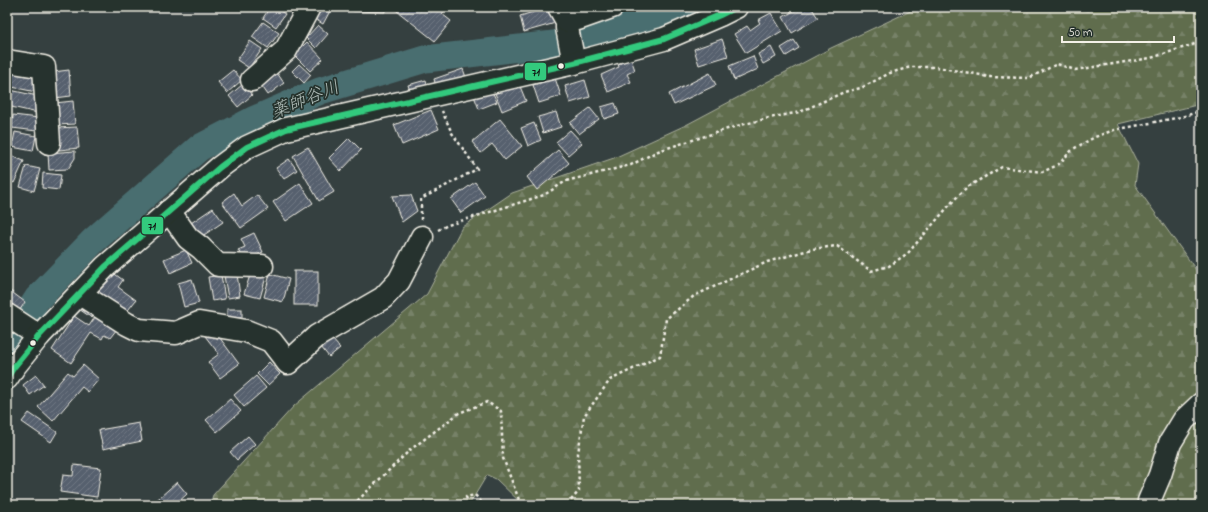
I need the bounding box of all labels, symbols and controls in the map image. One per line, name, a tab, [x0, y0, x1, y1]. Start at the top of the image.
scale bar	[1062, 18, 1174, 44]
text: 50 m	[1068, 24, 1092, 42]
unlabelled marker	[556, 61, 566, 71]
line badge: 71	[524, 62, 547, 81]
text: 71	[532, 65, 541, 81]
water label: 薬師谷川	[268, 75, 344, 126]
line badge: 71	[141, 216, 164, 235]
text: 71	[148, 219, 157, 235]
unlabelled marker	[28, 338, 38, 348]

